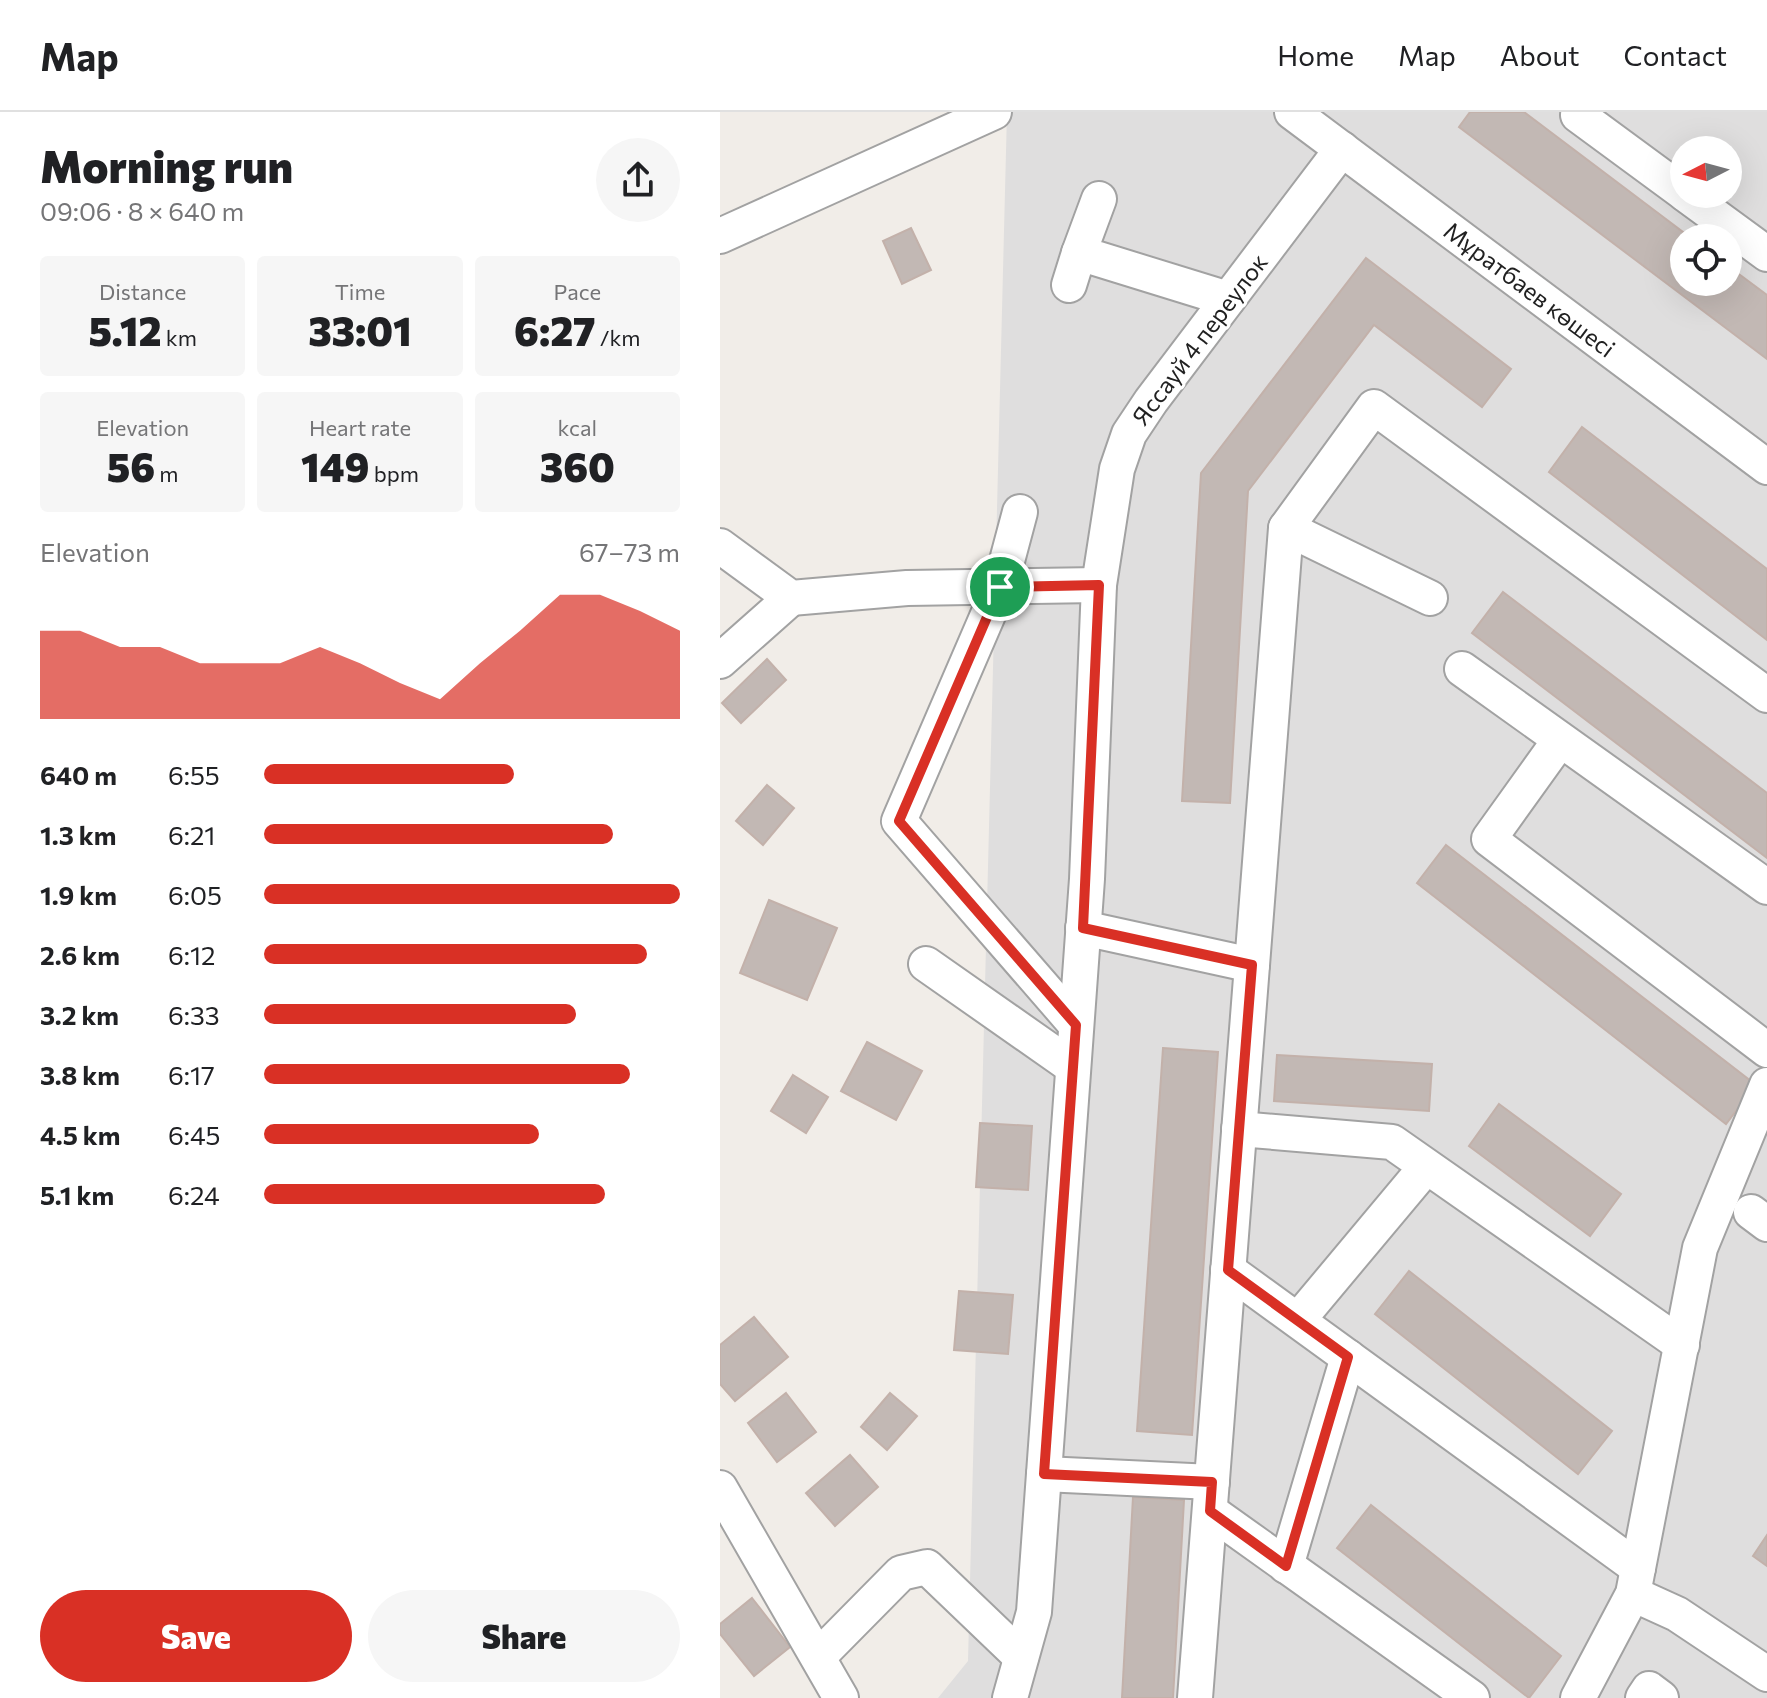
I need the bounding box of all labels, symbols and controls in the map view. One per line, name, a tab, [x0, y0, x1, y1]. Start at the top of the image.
text: Map	[40, 32, 119, 79]
text: Home	[1277, 38, 1354, 72]
text: Map	[1398, 38, 1456, 72]
text: About	[1500, 38, 1580, 72]
text: Contact	[1624, 38, 1727, 72]
north arrow	[1670, 136, 1742, 208]
map controls	[1670, 136, 1742, 296]
text: Morning run	[40, 138, 293, 192]
button: share	[596, 138, 680, 222]
text: 09:06 · 8 × 640 m	[40, 195, 244, 226]
street label: Мұратбаев көшесі	[1439, 215, 1621, 363]
button: locate	[1670, 224, 1742, 296]
street label: Яссауй 4 переулок	[1125, 247, 1273, 430]
text: Distance	[99, 278, 186, 305]
text: Time	[335, 278, 385, 305]
text: Pace	[553, 278, 601, 305]
text: 5.12	[88, 305, 162, 354]
text: 33:01	[308, 305, 412, 354]
text: 6:27	[514, 305, 595, 354]
text: km	[162, 324, 197, 351]
text: /km	[595, 324, 641, 351]
text: Elevation	[96, 414, 189, 441]
text: Heart rate	[309, 414, 411, 441]
text: kcal	[558, 414, 597, 441]
text: 56	[107, 441, 155, 490]
text: 149	[301, 441, 369, 490]
text: 360	[540, 441, 615, 490]
text: m	[155, 460, 179, 487]
text: bpm	[369, 460, 419, 487]
text: Elevation	[40, 536, 150, 567]
text: 67–73 m	[579, 536, 680, 567]
pin	[966, 553, 1034, 621]
icon: arrive	[978, 565, 1022, 609]
text: 640 m	[40, 759, 117, 790]
text: 6:55	[168, 759, 220, 790]
text: 1.3 km	[40, 819, 116, 850]
text: 6:21	[168, 819, 215, 850]
text: 1.9 km	[40, 879, 117, 910]
text: 6:05	[168, 879, 222, 910]
text: 2.6 km	[40, 939, 120, 970]
text: 6:12	[168, 939, 215, 970]
text: 3.2 km	[40, 999, 119, 1030]
text: 6:33	[168, 999, 220, 1030]
text: 3.8 km	[40, 1059, 120, 1090]
text: 6:17	[168, 1059, 215, 1090]
text: 4.5 km	[40, 1119, 120, 1150]
text: 6:45	[168, 1119, 220, 1150]
text: 5.1 km	[40, 1179, 114, 1210]
text: 6:24	[168, 1179, 220, 1210]
button: Save	[40, 1590, 352, 1682]
button: Share	[368, 1590, 680, 1682]

